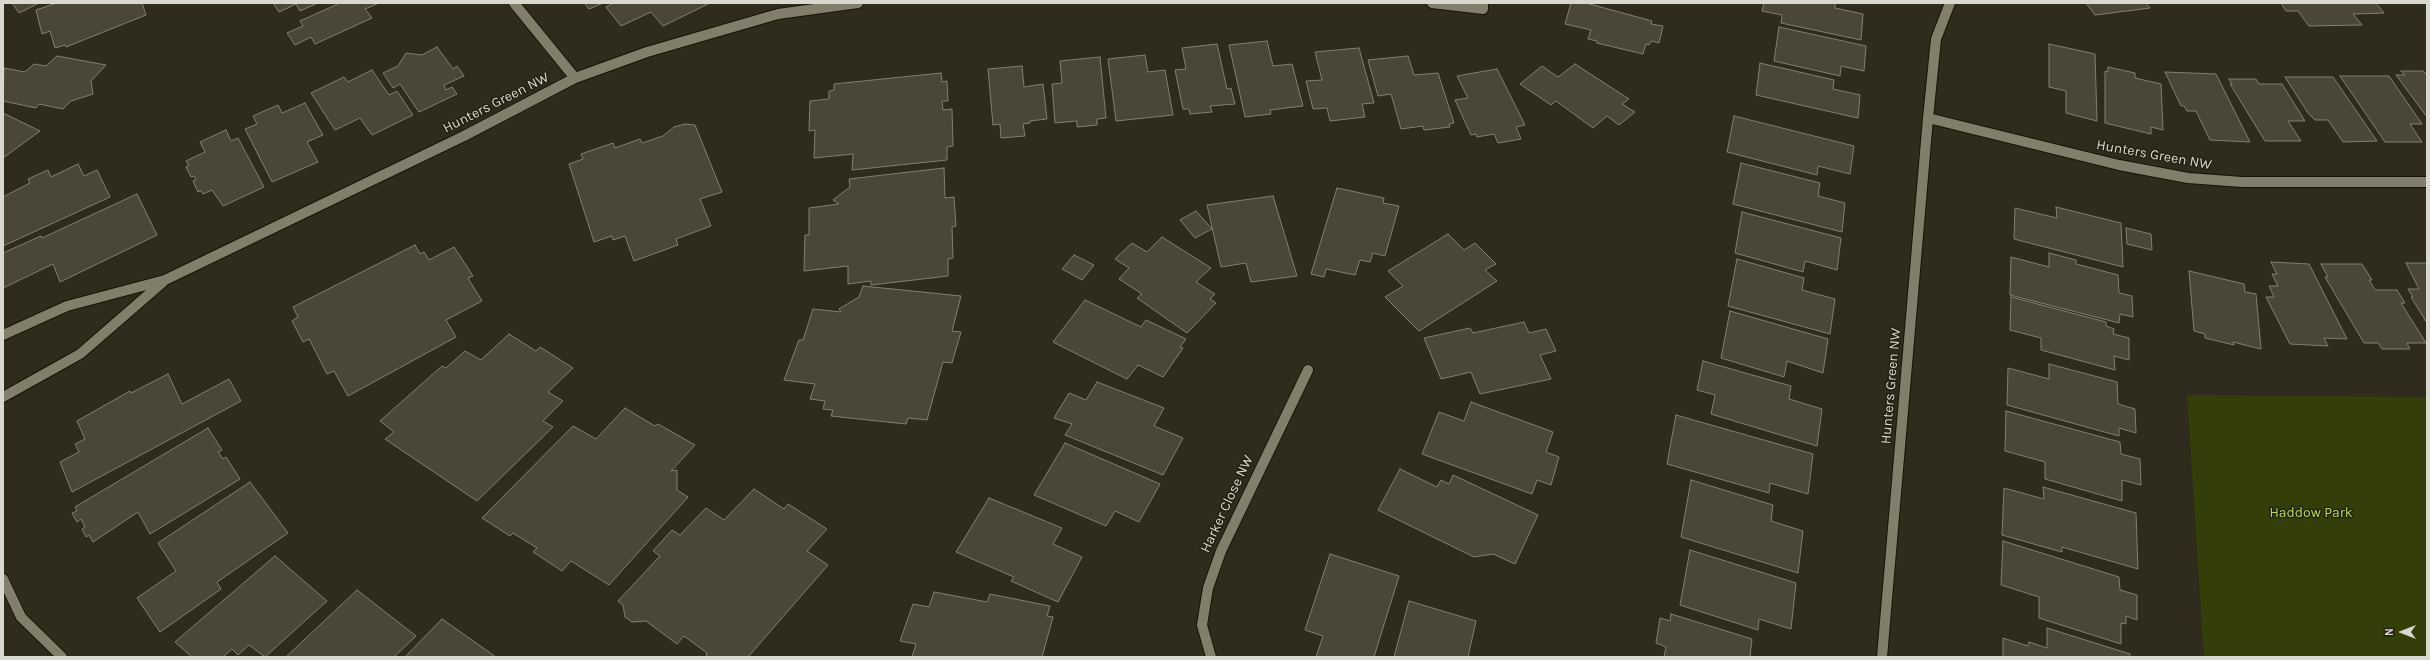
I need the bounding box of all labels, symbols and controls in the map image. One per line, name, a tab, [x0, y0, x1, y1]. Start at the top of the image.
street label: Hunters Green NW	[440, 69, 552, 137]
street label: Hunters Green NW	[2095, 137, 2213, 173]
street label: Hunters Green NW	[1878, 327, 1904, 445]
street label: Harker Close NW	[1197, 453, 1257, 555]
park label: Haddow Park	[2269, 505, 2353, 521]
north arrow	[2382, 612, 2422, 652]
text: N	[2383, 628, 2396, 636]

